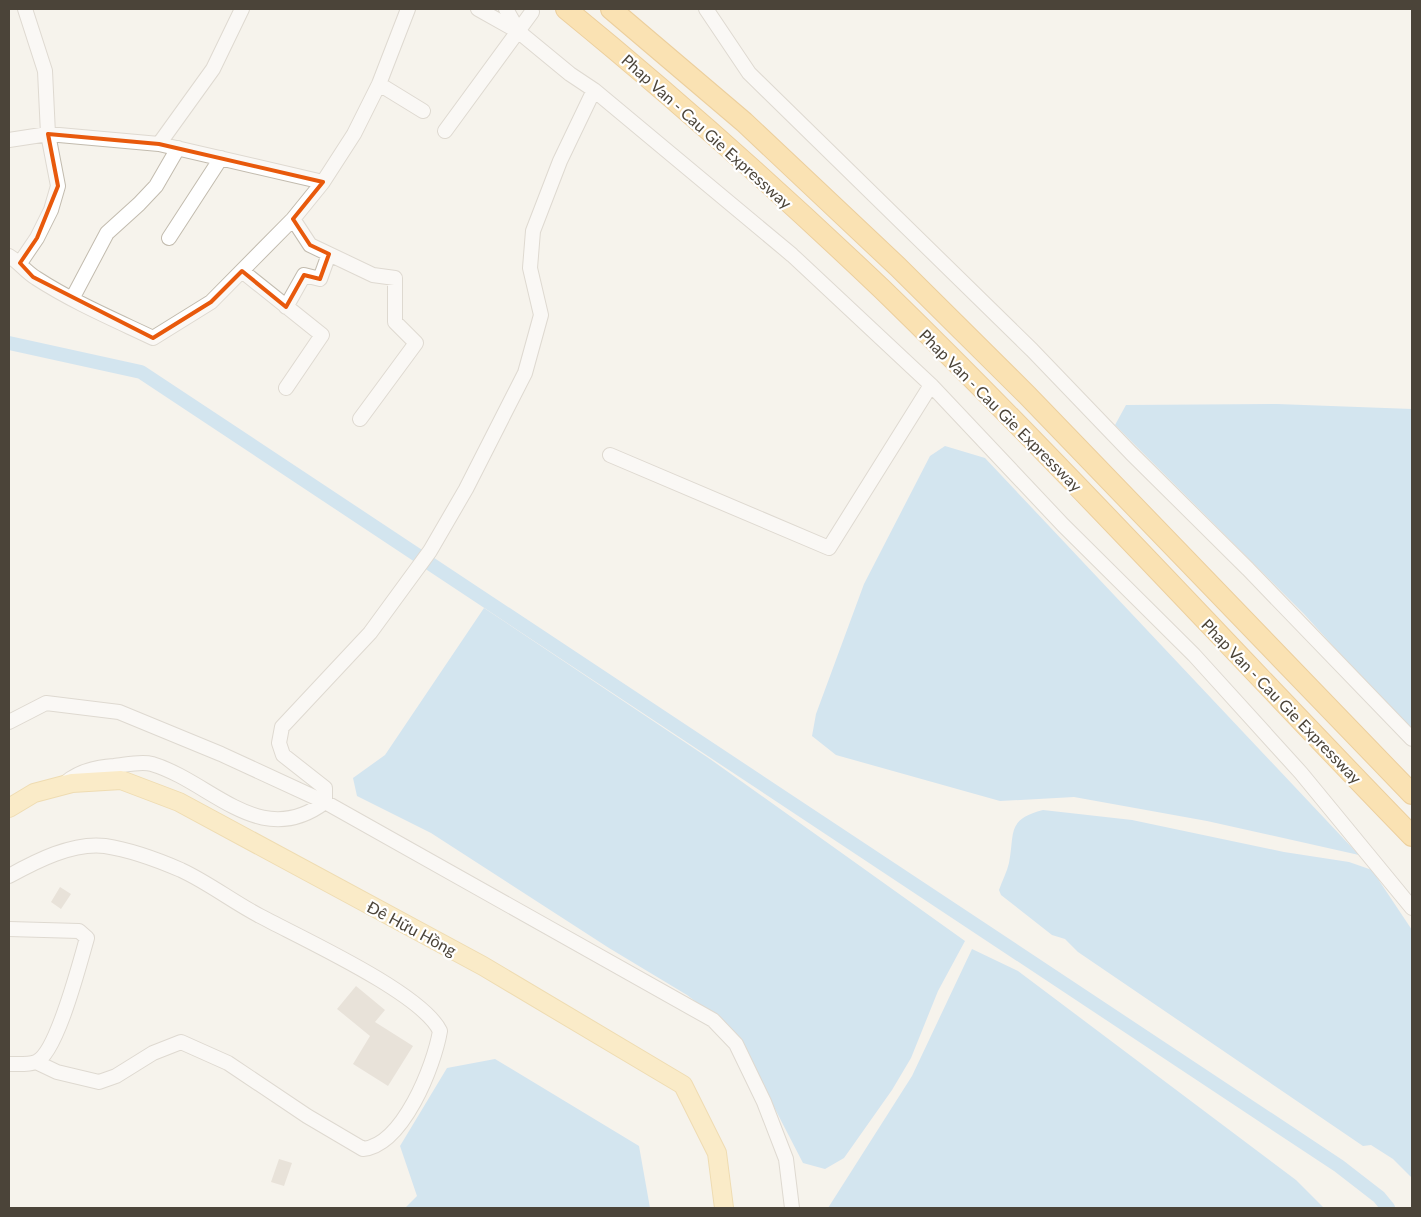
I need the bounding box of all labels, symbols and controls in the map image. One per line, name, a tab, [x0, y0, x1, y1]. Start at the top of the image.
street label: Phap Van - Cau Gie Expressway	[618, 50, 796, 213]
street label: Phap Van - Cau Gie Expressway	[916, 325, 1087, 496]
street label: Phap Van - Cau Gie Expressway	[1198, 615, 1366, 788]
street label: Đê Hữu Hồng	[364, 897, 460, 959]

